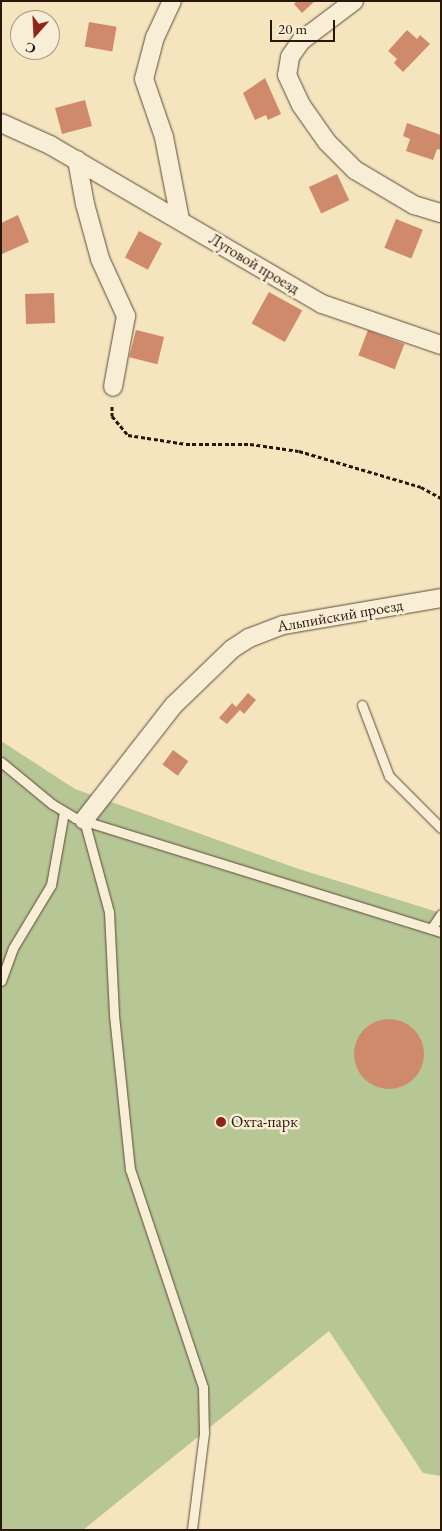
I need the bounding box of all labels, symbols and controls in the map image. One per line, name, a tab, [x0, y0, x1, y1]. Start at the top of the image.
north arrow	[10, 10, 60, 60]
scale bar	[272, 10, 337, 42]
text: 20 m	[278, 19, 307, 38]
text: С	[23, 38, 38, 58]
street label: Луговой проезд	[205, 230, 303, 298]
street label: Альпийский проезд	[275, 595, 405, 637]
place label: Охта-парк	[231, 1112, 298, 1132]
marker: Охта-парк	[215, 1116, 227, 1128]

